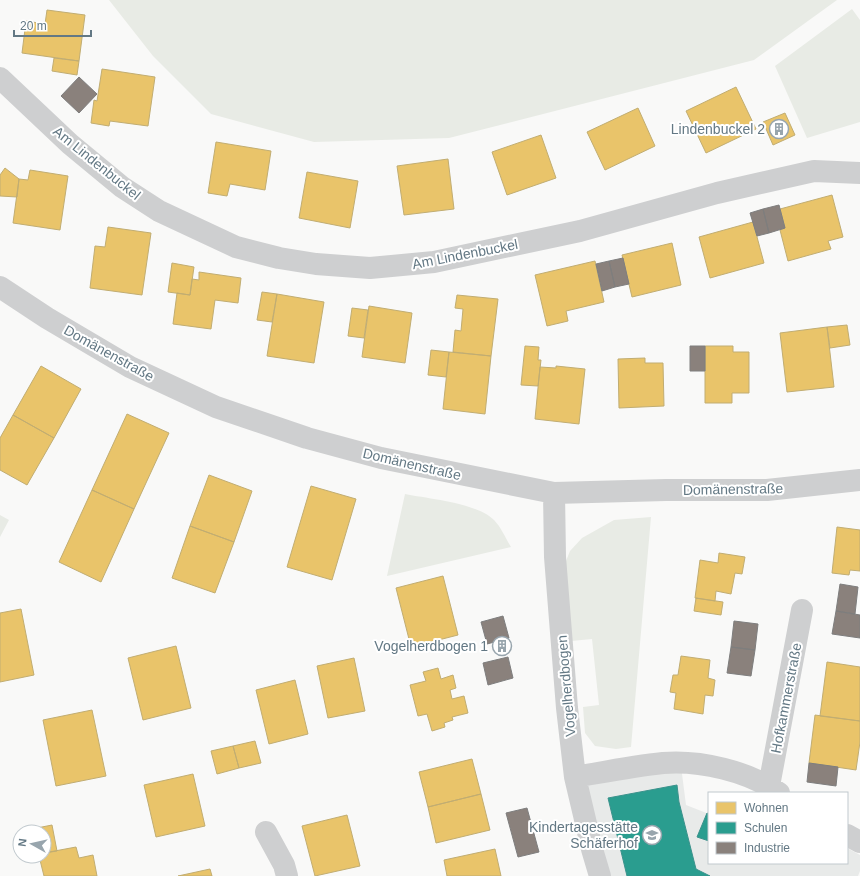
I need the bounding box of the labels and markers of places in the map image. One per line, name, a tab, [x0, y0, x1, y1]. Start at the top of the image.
building icon: Lindenbuckel 2	[768, 118, 790, 140]
place label: Lindenbuckel 2	[671, 121, 765, 137]
building icon: Vogelherdbogen 1	[491, 635, 513, 657]
place label: Vogelherdbogen 1	[374, 638, 488, 654]
place label: Kindertagesstätte Schäferhof	[529, 819, 638, 851]
school or university icon: Kindertagesstätte Schäferhof	[641, 824, 663, 846]

